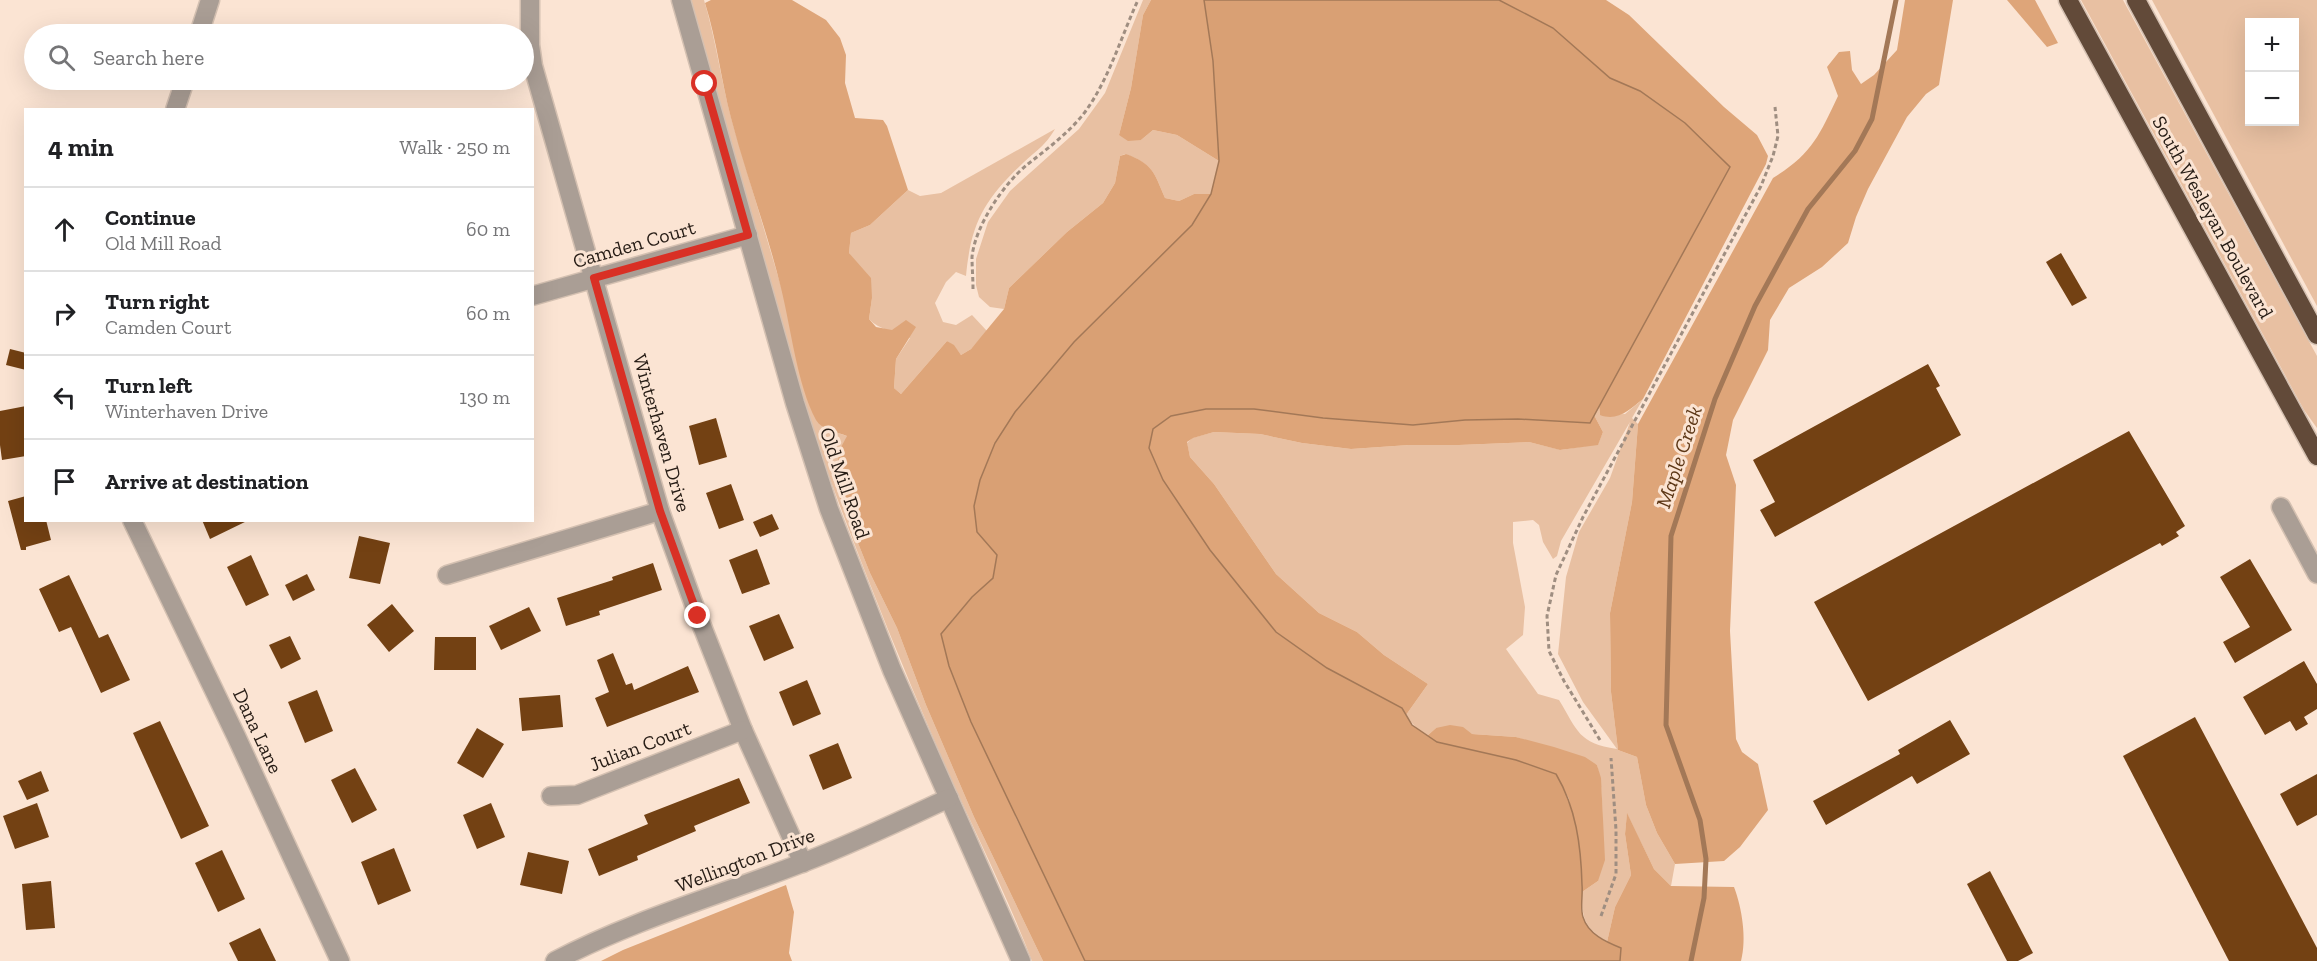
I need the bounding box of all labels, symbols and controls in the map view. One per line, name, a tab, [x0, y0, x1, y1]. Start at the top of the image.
map controls	[2245, 18, 2299, 126]
button: +	[2245, 18, 2299, 72]
search box	[24, 24, 534, 90]
icon: search	[45, 41, 78, 74]
text: Search here	[93, 44, 204, 71]
route start	[691, 70, 717, 96]
button: −	[2245, 72, 2299, 126]
street label: South Wesleyan Boulevard	[2147, 112, 2279, 322]
text: 4 min	[48, 131, 114, 163]
text: Walk · 250 m	[400, 135, 510, 159]
text: Continue	[105, 204, 196, 231]
icon: ahead	[48, 213, 81, 246]
street label: Camden Court	[570, 215, 699, 273]
text: 60 m	[466, 217, 510, 241]
text: Old Mill Road	[105, 231, 222, 255]
text: Turn right	[105, 288, 209, 315]
icon: right	[48, 297, 81, 330]
text: 60 m	[466, 301, 510, 325]
text: Camden Court	[105, 315, 231, 339]
street label: Winterhaven Drive	[628, 351, 696, 515]
text: Turn left	[105, 372, 192, 399]
icon: left	[48, 381, 81, 414]
text: 130 m	[459, 385, 510, 409]
text: Winterhaven Drive	[105, 399, 268, 423]
water label: Maple Creek	[1650, 403, 1707, 511]
street label: Old Mill Road	[815, 424, 875, 542]
icon: arrive	[48, 465, 81, 498]
text: Arrive at destination	[105, 468, 308, 495]
route end	[684, 602, 710, 628]
street label: Dana Lane	[228, 685, 288, 777]
street label: Julian Court	[586, 715, 695, 776]
street label: Wellington Drive	[672, 823, 818, 897]

